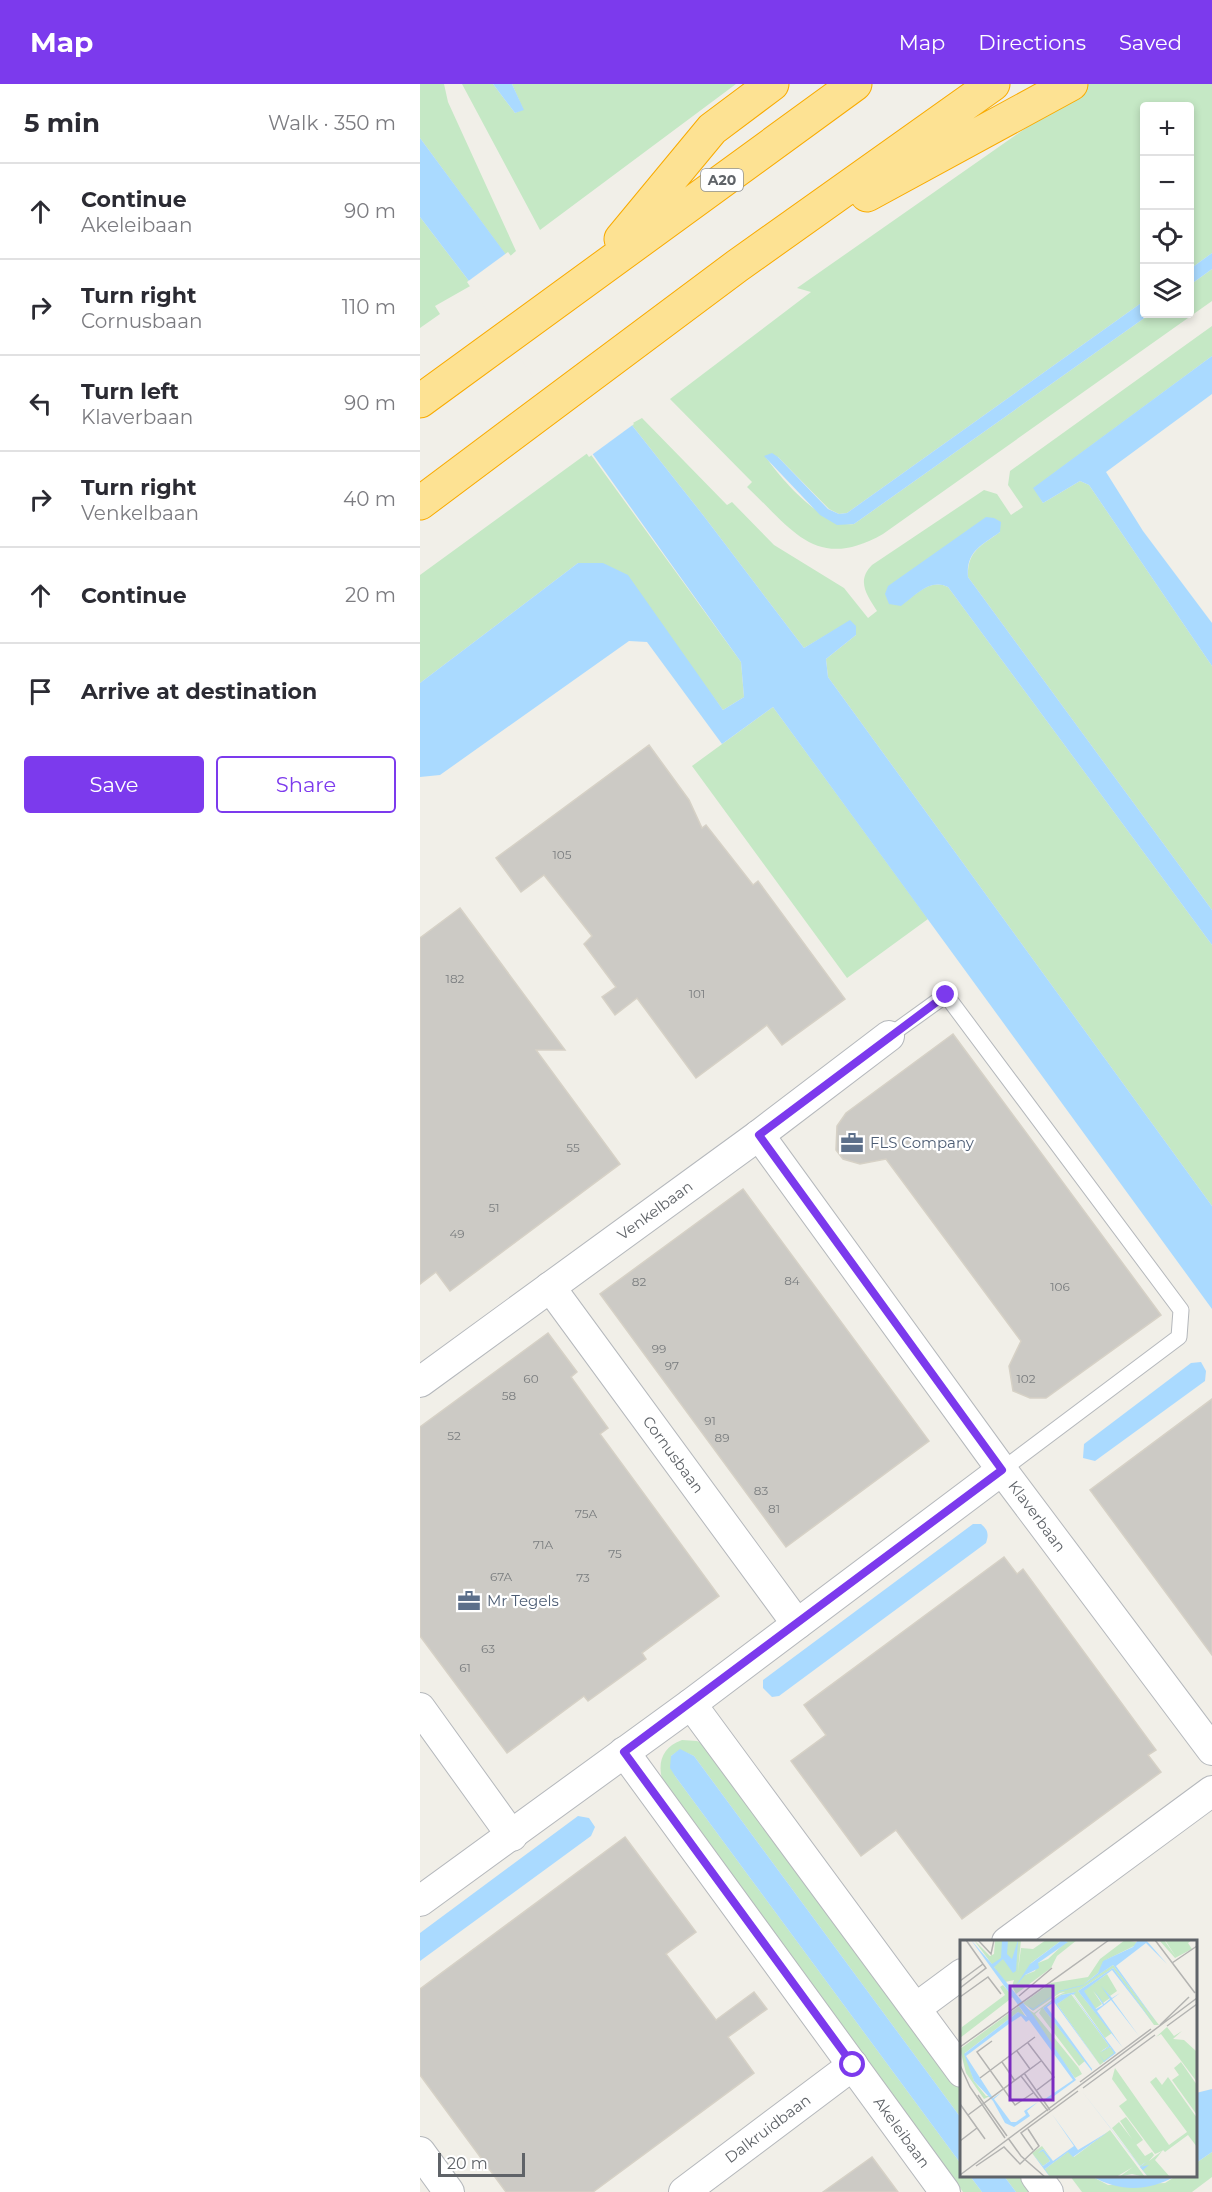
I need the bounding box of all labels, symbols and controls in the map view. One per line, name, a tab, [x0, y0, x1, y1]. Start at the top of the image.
text: Map	[30, 25, 93, 59]
text: Map	[899, 30, 945, 55]
text: Directions	[978, 30, 1086, 55]
text: Saved	[1119, 30, 1182, 55]
map controls	[1140, 102, 1194, 318]
button: +	[1140, 102, 1194, 156]
text: 5 min	[24, 107, 100, 139]
text: Walk · 350 m	[268, 111, 396, 135]
button: −	[1140, 156, 1194, 210]
road number: A20	[701, 169, 743, 191]
text: Continue	[81, 186, 187, 213]
icon: ahead	[24, 195, 57, 228]
text: 90 m	[344, 199, 396, 223]
button: locate	[1140, 210, 1194, 264]
text: Akeleibaan	[81, 213, 192, 237]
button: layers	[1140, 264, 1194, 318]
text: Turn right	[81, 282, 196, 309]
icon: right	[24, 291, 57, 324]
text: 110 m	[342, 295, 396, 319]
text: Cornusbaan	[81, 309, 202, 333]
text: Turn left	[81, 378, 179, 405]
icon: left	[24, 387, 57, 420]
text: 90 m	[344, 391, 396, 415]
text: Klaverbaan	[81, 405, 193, 429]
text: Turn right	[81, 474, 196, 501]
icon: right	[24, 483, 57, 516]
text: 40 m	[343, 487, 396, 511]
text: Venkelbaan	[81, 501, 199, 525]
icon: ahead	[24, 579, 57, 612]
text: Continue	[81, 582, 187, 609]
text: 20 m	[345, 583, 396, 607]
icon: arrive	[24, 675, 57, 708]
text: Arrive at destination	[81, 678, 317, 705]
button: Save	[24, 756, 204, 813]
button: Share	[216, 756, 396, 813]
house number: 105	[552, 847, 572, 862]
house number: 182	[446, 971, 465, 986]
route end	[932, 981, 958, 1007]
house number: 101	[689, 986, 705, 1001]
office icon: FLS Company	[839, 1130, 865, 1156]
place label: FLS Company	[870, 1133, 975, 1152]
house number: 55	[566, 1140, 580, 1155]
street label: Venkelbaan	[613, 1176, 696, 1244]
house number: 51	[488, 1200, 500, 1215]
house number: 49	[449, 1226, 465, 1241]
house number: 84	[784, 1273, 800, 1288]
house number: 82	[632, 1274, 646, 1289]
house number: 106	[1050, 1279, 1070, 1294]
house number: 99	[652, 1341, 666, 1356]
house number: 97	[665, 1358, 679, 1373]
house number: 60	[523, 1371, 539, 1386]
house number: 102	[1016, 1371, 1036, 1386]
house number: 58	[502, 1388, 517, 1403]
street label: Cornusbaan	[639, 1412, 708, 1497]
house number: 91	[704, 1413, 716, 1428]
house number: 52	[447, 1428, 461, 1443]
house number: 89	[715, 1430, 729, 1445]
street label: Klaverbaan	[1004, 1477, 1070, 1556]
house number: 83	[754, 1483, 768, 1498]
house number: 81	[768, 1501, 780, 1516]
house number: 75A	[575, 1506, 598, 1521]
house number: 71A	[533, 1537, 553, 1552]
house number: 75	[608, 1546, 622, 1561]
house number: 67A	[490, 1569, 512, 1584]
house number: 73	[576, 1570, 590, 1585]
office icon: Mr Tegels	[456, 1588, 482, 1614]
place label: Mr Tegels	[487, 1591, 559, 1610]
house number: 63	[481, 1641, 495, 1656]
house number: 61	[459, 1660, 471, 1675]
inset map	[960, 1940, 1197, 2177]
route start	[839, 2051, 865, 2077]
street label: Dalkruidbaan	[721, 2090, 814, 2167]
street label: Akeleibaan	[870, 2093, 934, 2172]
scale bar	[438, 2150, 525, 2178]
text: 20 m	[447, 2154, 488, 2173]

